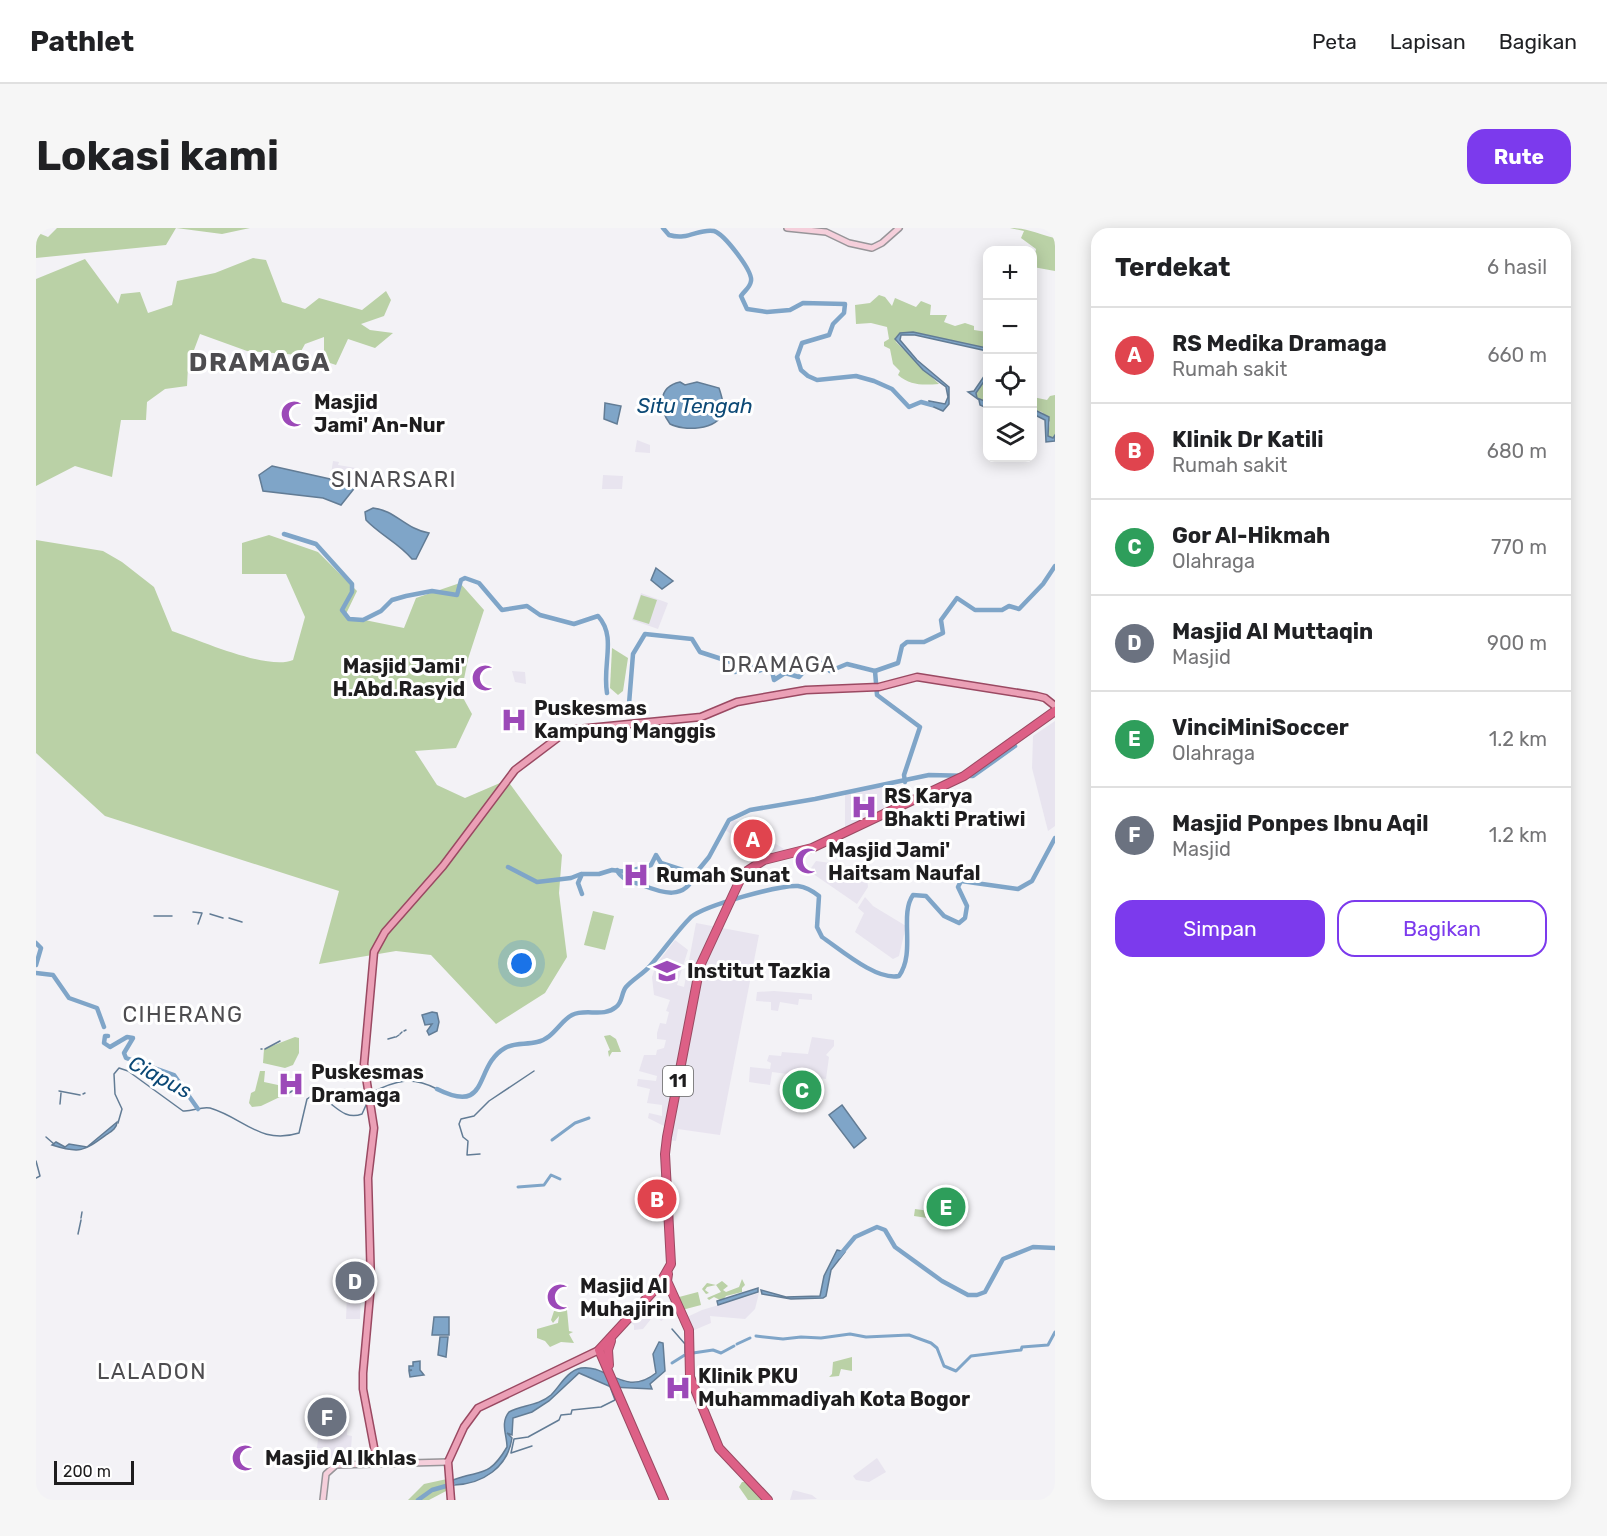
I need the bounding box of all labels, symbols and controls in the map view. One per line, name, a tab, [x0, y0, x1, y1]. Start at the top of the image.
text: Pathlet	[30, 25, 134, 58]
text: Peta	[1312, 29, 1357, 54]
text: Lapisan	[1390, 29, 1466, 54]
text: Bagikan	[1499, 29, 1577, 54]
button: Rute	[1467, 129, 1571, 184]
text: Lokasi kami	[36, 131, 279, 181]
map controls	[983, 246, 1037, 462]
button: +	[983, 246, 1037, 300]
text: Terdekat	[1115, 252, 1230, 283]
text: 6 hasil	[1487, 255, 1547, 279]
button: −	[983, 300, 1037, 354]
text: RS Medika Dramaga	[1172, 330, 1387, 357]
text: A	[1127, 343, 1142, 367]
text: 660 m	[1488, 343, 1547, 367]
district label: DRAMAGA	[189, 347, 331, 378]
button: locate	[983, 354, 1037, 408]
text: Rumah sakit	[1172, 357, 1287, 381]
place label: Masjid Jami' An-Nur	[314, 390, 445, 437]
water label: Situ Tengah	[637, 393, 753, 418]
mosque icon: Masjid Jami' An-Nur	[279, 399, 309, 429]
button: layers	[983, 408, 1037, 462]
text: Klinik Dr Katili	[1172, 426, 1324, 453]
text: B	[1127, 439, 1142, 463]
text: 680 m	[1487, 439, 1547, 463]
text: Rumah sakit	[1172, 453, 1287, 477]
district label: SINARSARI	[331, 466, 457, 493]
text: Gor Al-Hikmah	[1172, 522, 1330, 549]
text: C	[1127, 535, 1142, 559]
text: 770 m	[1491, 535, 1547, 559]
text: Olahraga	[1172, 549, 1255, 573]
text: Masjid Al Muttaqin	[1172, 618, 1373, 645]
text: D	[1127, 631, 1142, 655]
text: 900 m	[1487, 631, 1547, 655]
text: Masjid	[1172, 645, 1231, 669]
district label: DRAMAGA	[721, 651, 837, 678]
place label: Masjid Jami' H.Abd.Rasyid	[333, 654, 465, 701]
mosque icon: Masjid Jami' H.Abd.Rasyid	[470, 663, 500, 693]
place label: Puskesmas Kampung Manggis	[534, 696, 716, 743]
hospital icon: Puskesmas Kampung Manggis	[499, 705, 529, 735]
text: VinciMiniSoccer	[1172, 714, 1349, 741]
text: E	[1128, 727, 1141, 751]
text: 1.2 km	[1489, 727, 1547, 751]
text: Olahraga	[1172, 741, 1255, 765]
place label: RS Karya Bhakti Pratiwi	[884, 784, 1026, 831]
hospital icon: RS Karya Bhakti Pratiwi	[849, 792, 879, 822]
text: Masjid Ponpes Ibnu Aqil	[1172, 810, 1429, 837]
pin: A	[734, 816, 772, 862]
text: F	[1128, 823, 1141, 847]
text: 1.2 km	[1489, 823, 1547, 847]
text: Masjid	[1172, 837, 1231, 861]
place label: Masjid Jami' Haitsam Naufal	[828, 838, 980, 885]
mosque icon: Masjid Jami' Haitsam Naufal	[793, 846, 823, 876]
hospital icon: Rumah Sunat	[621, 860, 651, 890]
place label: Rumah Sunat	[656, 863, 790, 887]
button: Simpan	[1115, 900, 1325, 957]
button: Bagikan	[1337, 900, 1547, 957]
your location	[507, 949, 536, 978]
school or university icon: Institut Tazkia	[652, 956, 682, 986]
place label: Institut Tazkia	[687, 959, 831, 983]
district label: CIHERANG	[122, 1001, 244, 1028]
water label: Ciapus	[125, 1050, 196, 1104]
place label: Puskesmas Dramaga	[311, 1060, 424, 1107]
road number: 11	[663, 1066, 693, 1096]
pin: C	[782, 1068, 822, 1112]
hospital icon: Puskesmas Dramaga	[276, 1069, 306, 1099]
pin: B	[638, 1176, 676, 1222]
pin: E	[926, 1184, 966, 1230]
pin: D	[336, 1258, 374, 1304]
place label: Masjid Al Muhajirin	[580, 1274, 674, 1321]
mosque icon: Masjid Al Muhajirin	[545, 1282, 575, 1312]
district label: LALADON	[97, 1358, 207, 1385]
place label: Klinik PKU Muhammadiyah Kota Bogor	[698, 1364, 970, 1411]
hospital icon: Klinik PKU Muhammadiyah Kota Bogor	[663, 1373, 693, 1403]
pin: F	[308, 1394, 346, 1440]
mosque icon: Masjid Al Ikhlas	[230, 1443, 260, 1473]
place label: Masjid Al Ikhlas	[265, 1446, 417, 1470]
scale bar	[54, 1458, 134, 1486]
text: 200 m	[63, 1462, 111, 1481]

